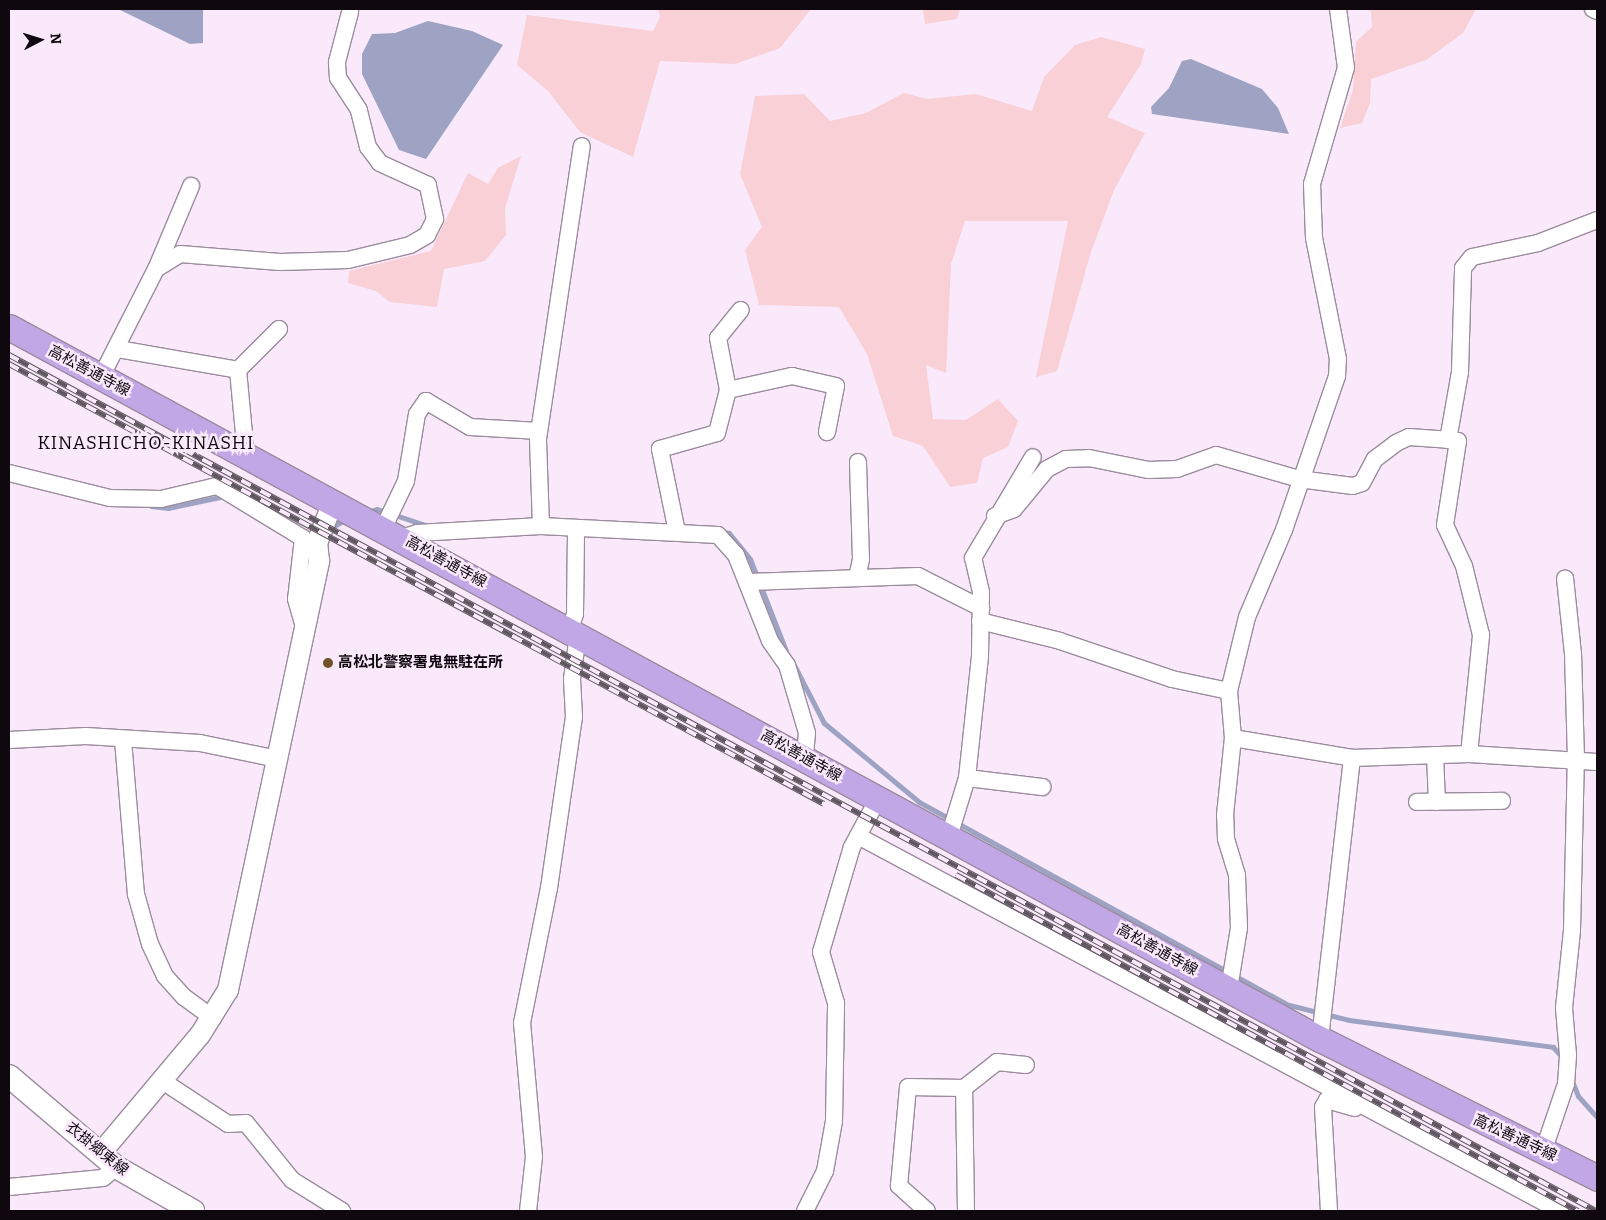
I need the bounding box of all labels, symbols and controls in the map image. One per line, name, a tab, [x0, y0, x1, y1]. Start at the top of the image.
north arrow	[15, 15, 65, 65]
text: N	[47, 33, 64, 45]
street label: 高松善通寺線	[45, 342, 133, 400]
district label: KINASHICHO-KINASHI	[35, 432, 257, 454]
street label: 高松善通寺線	[402, 532, 490, 592]
place label: 高松北警察署鬼無駐在所	[338, 654, 503, 672]
marker: 高松北警察署鬼無駐在所	[322, 657, 334, 669]
street label: 高松善通寺線	[757, 726, 845, 786]
street label: 高松善通寺線	[1113, 920, 1201, 980]
street label: 高松善通寺線	[1470, 1111, 1560, 1165]
street label: 衣掛郷東線	[62, 1118, 132, 1180]

